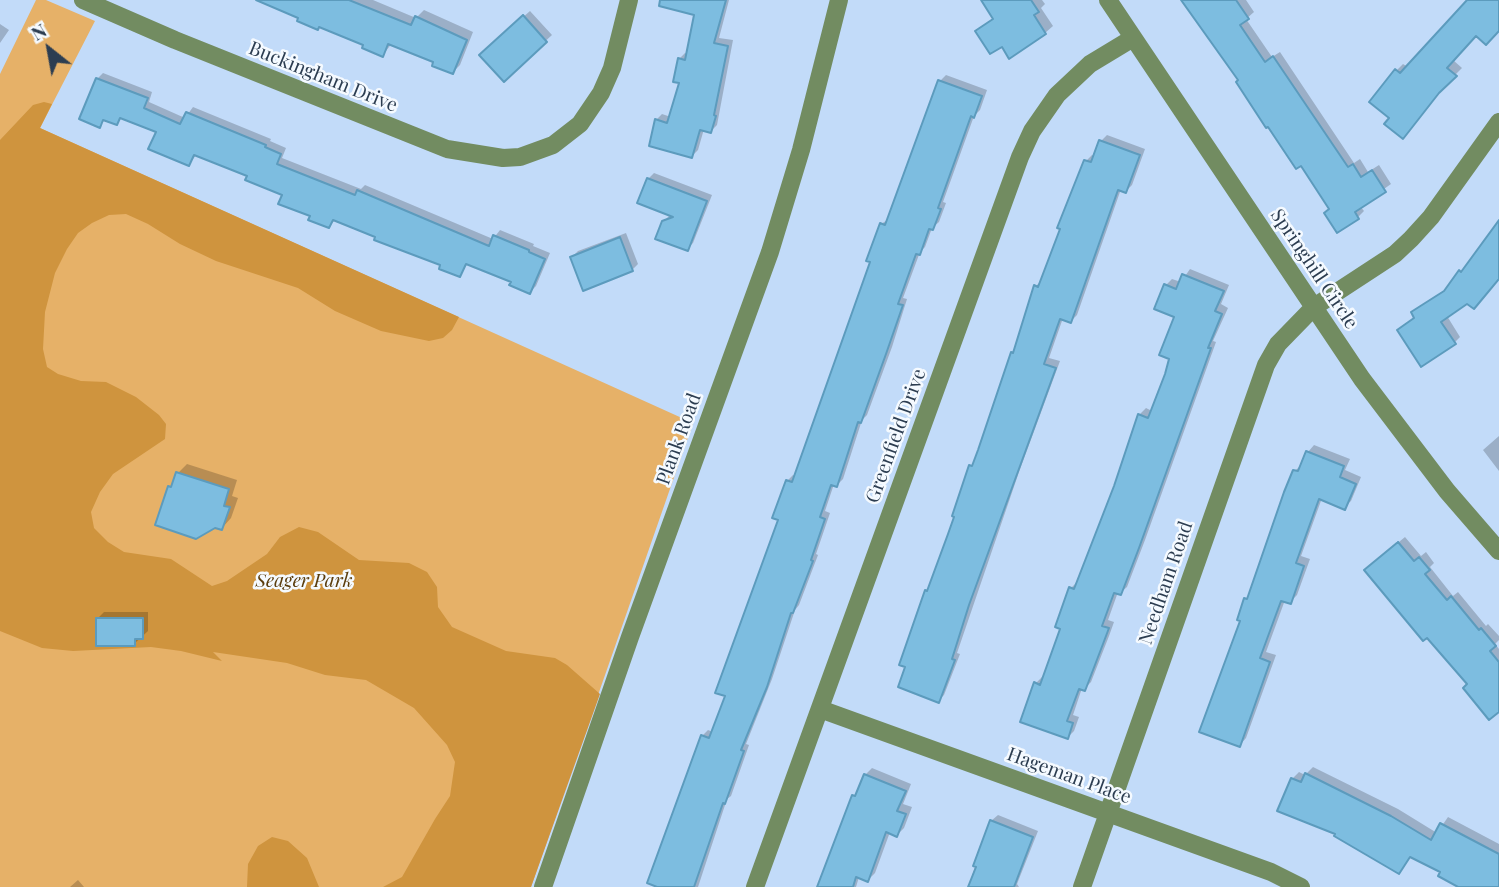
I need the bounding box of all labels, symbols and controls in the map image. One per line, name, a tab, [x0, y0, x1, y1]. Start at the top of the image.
north arrow	[14, 14, 84, 84]
text: N	[26, 16, 51, 46]
street label: Buckingham Drive	[245, 37, 401, 117]
street label: Springhill Circle	[1266, 205, 1362, 333]
street label: Greenfield Drive	[861, 366, 931, 506]
street label: Plank Road	[652, 390, 706, 488]
street label: Needham Road	[1134, 518, 1198, 648]
park label: Seager Park	[255, 570, 353, 592]
street label: Hageman Place	[1004, 743, 1134, 809]

